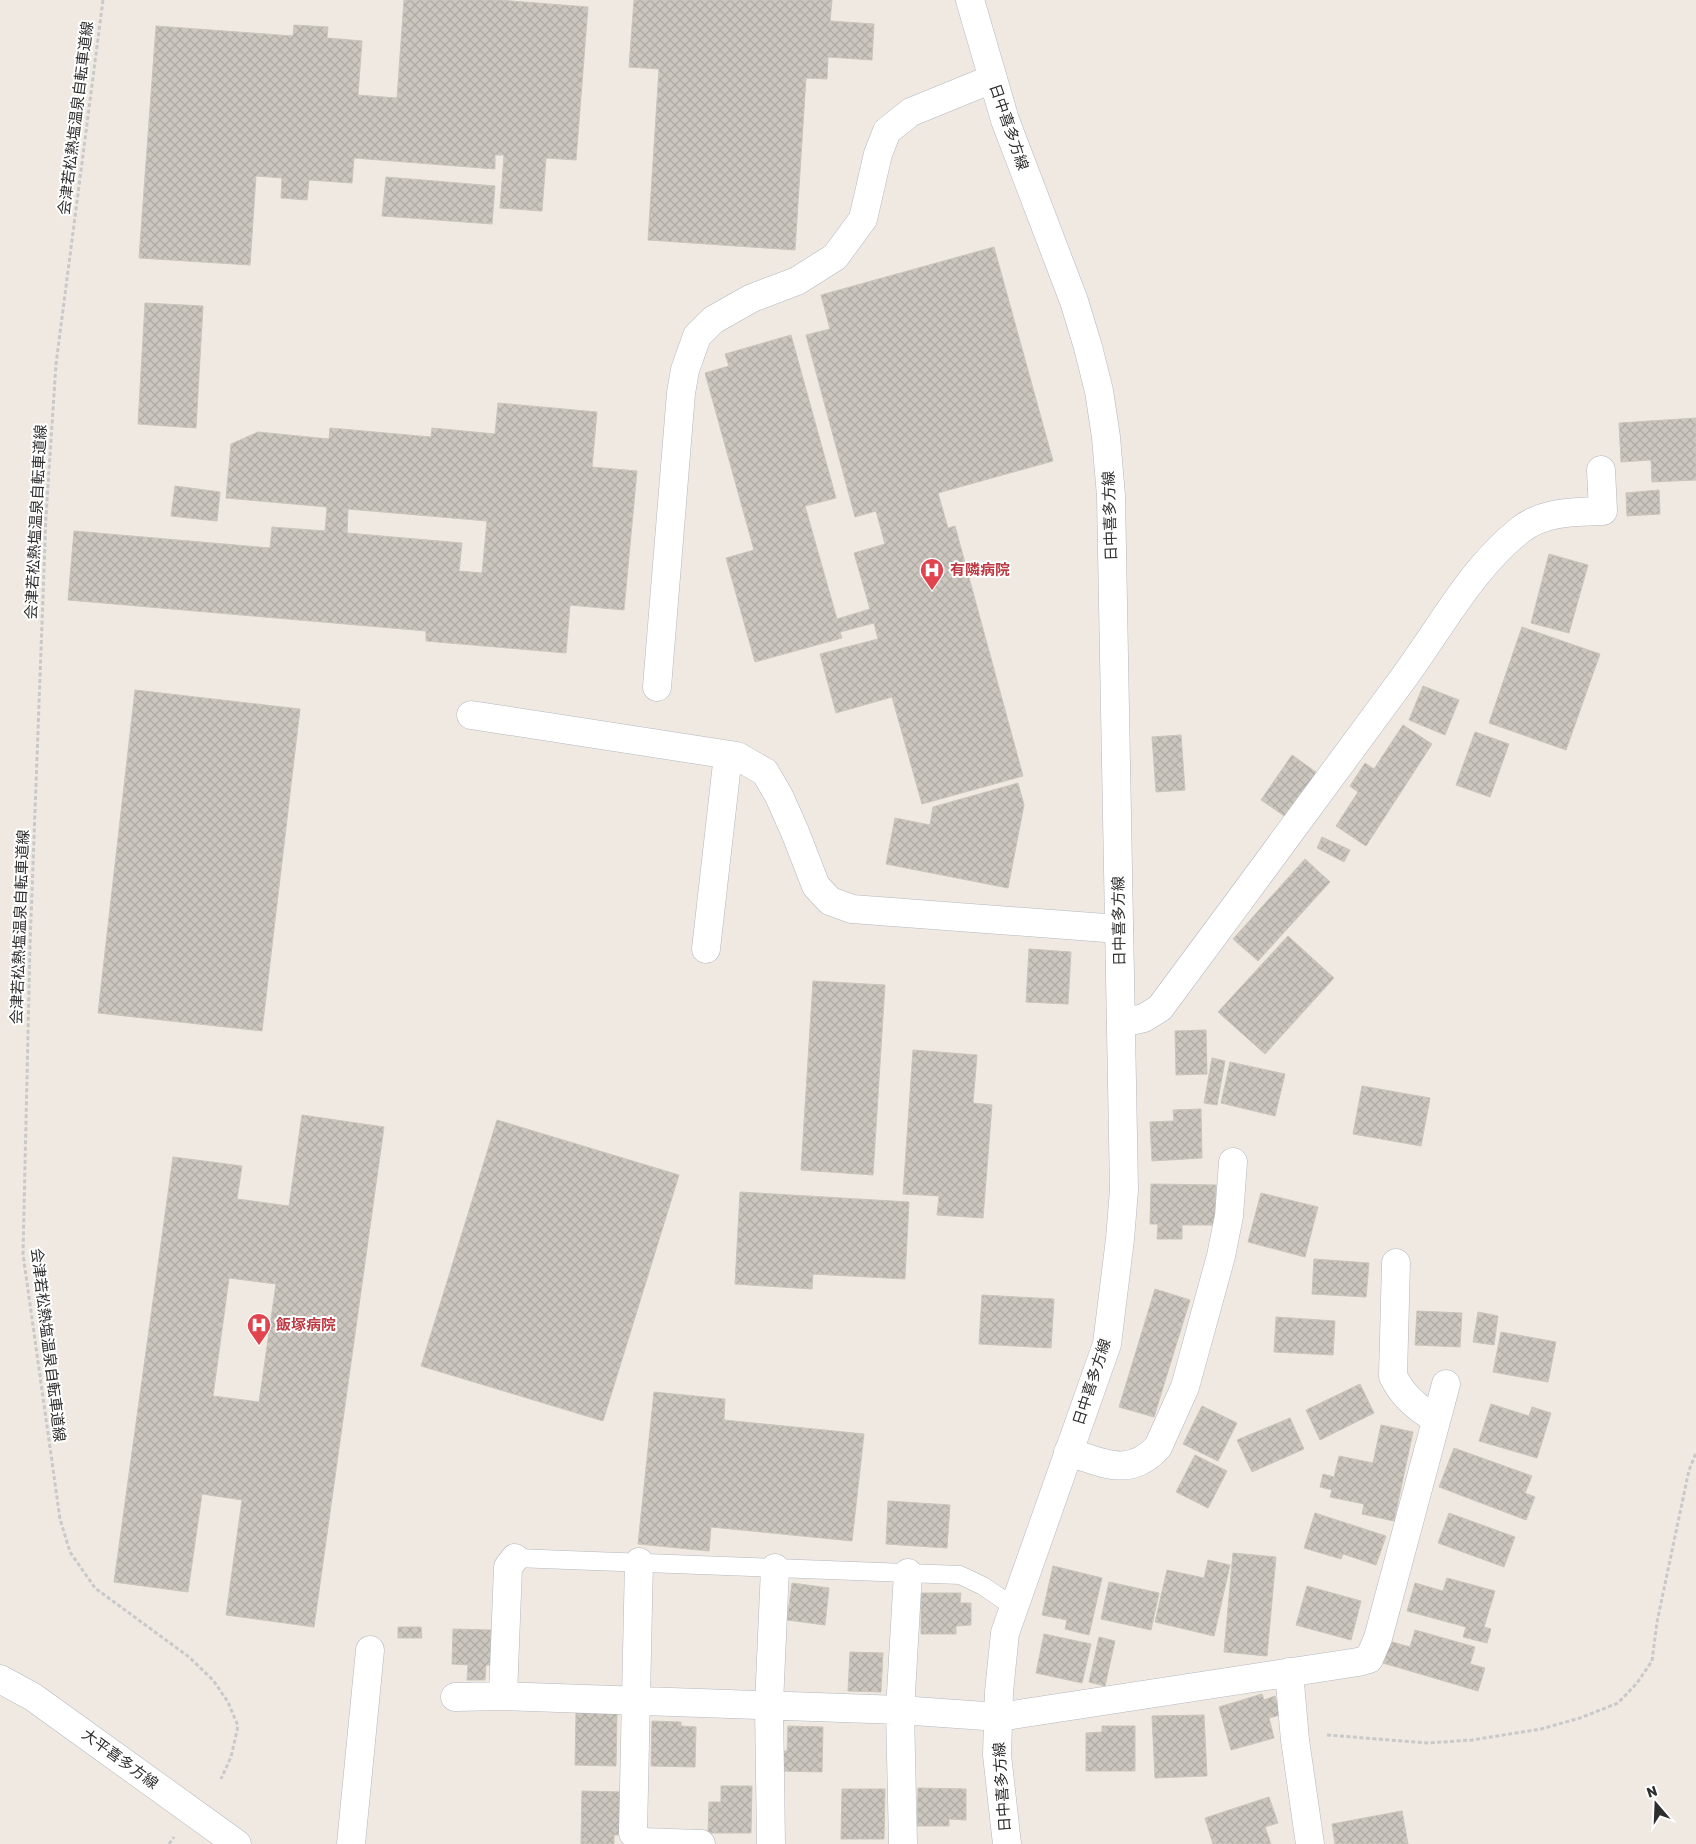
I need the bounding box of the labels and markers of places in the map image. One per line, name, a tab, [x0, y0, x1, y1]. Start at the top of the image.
hospital icon: 有隣病院	[919, 557, 945, 591]
place label: 有隣病院	[950, 561, 1010, 579]
hospital icon: 飯塚病院	[246, 1312, 272, 1346]
place label: 飯塚病院	[276, 1316, 336, 1334]

